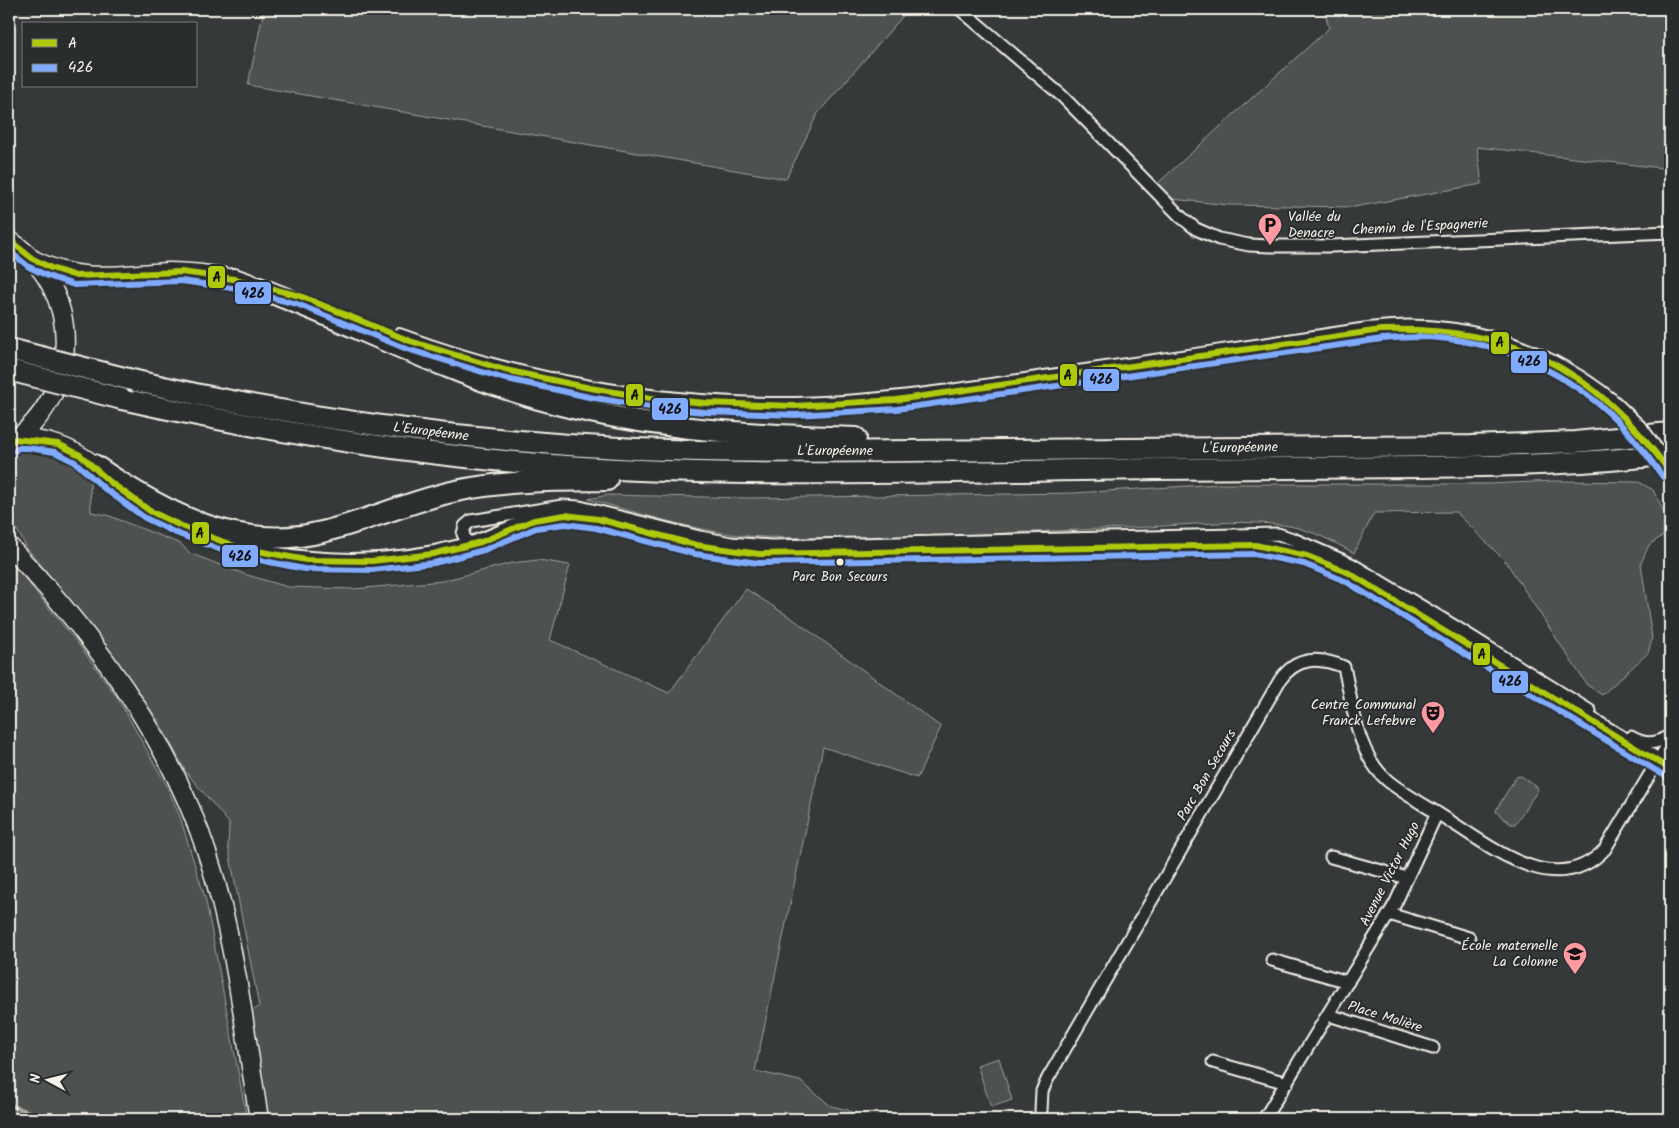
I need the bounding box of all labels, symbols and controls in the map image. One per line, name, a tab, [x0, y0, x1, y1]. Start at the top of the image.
legend	[22, 22, 198, 88]
text: A	[68, 32, 77, 56]
text: 426	[68, 56, 93, 80]
place label: Vallée du Denacre	[1288, 206, 1341, 244]
parking icon: Vallée du Denacre	[1257, 212, 1283, 246]
street label: Chemin de l'Espagnerie	[1351, 212, 1489, 242]
line badge: A	[207, 265, 226, 289]
text: A	[213, 267, 222, 289]
line badge: 426	[234, 281, 272, 305]
text: 426	[241, 283, 265, 305]
line badge: A	[1490, 331, 1510, 355]
text: A	[1496, 332, 1505, 354]
line badge: 426	[1510, 350, 1548, 374]
text: 426	[1517, 351, 1541, 373]
line badge: A	[1059, 363, 1078, 387]
text: A	[1064, 365, 1073, 387]
line badge: 426	[1082, 368, 1120, 392]
text: 426	[1089, 369, 1113, 391]
line badge: A	[625, 383, 644, 407]
text: A	[631, 385, 640, 407]
line badge: 426	[651, 397, 689, 421]
text: 426	[658, 399, 682, 421]
street label: L'Européenne	[392, 416, 471, 448]
street label: L'Européenne	[1202, 436, 1279, 460]
street label: L'Européenne	[797, 440, 874, 462]
line badge: A	[191, 521, 210, 545]
text: A	[196, 523, 205, 545]
line badge: 426	[221, 544, 259, 568]
text: 426	[228, 546, 252, 568]
marker: Parc Bon Secours	[835, 557, 845, 567]
place label: Parc Bon Secours	[792, 567, 888, 588]
line badge: A	[1472, 642, 1491, 666]
text: A	[1478, 644, 1487, 666]
line badge: 426	[1491, 670, 1529, 694]
text: 426	[1498, 671, 1522, 693]
place label: Centre Communal Franck Lefebvre	[1311, 694, 1417, 732]
theatre icon: Centre Communal Franck Lefebvre	[1420, 700, 1446, 734]
street label: Parc Bon Secours	[1172, 725, 1242, 825]
street label: Avenue Victor Hugo	[1354, 818, 1426, 930]
place label: École maternelle La Colonne	[1461, 935, 1559, 973]
school or university icon: École maternelle La Colonne	[1562, 941, 1588, 975]
street label: Place Molière	[1345, 995, 1426, 1039]
north arrow	[22, 1056, 72, 1106]
text: N	[25, 1073, 48, 1084]

